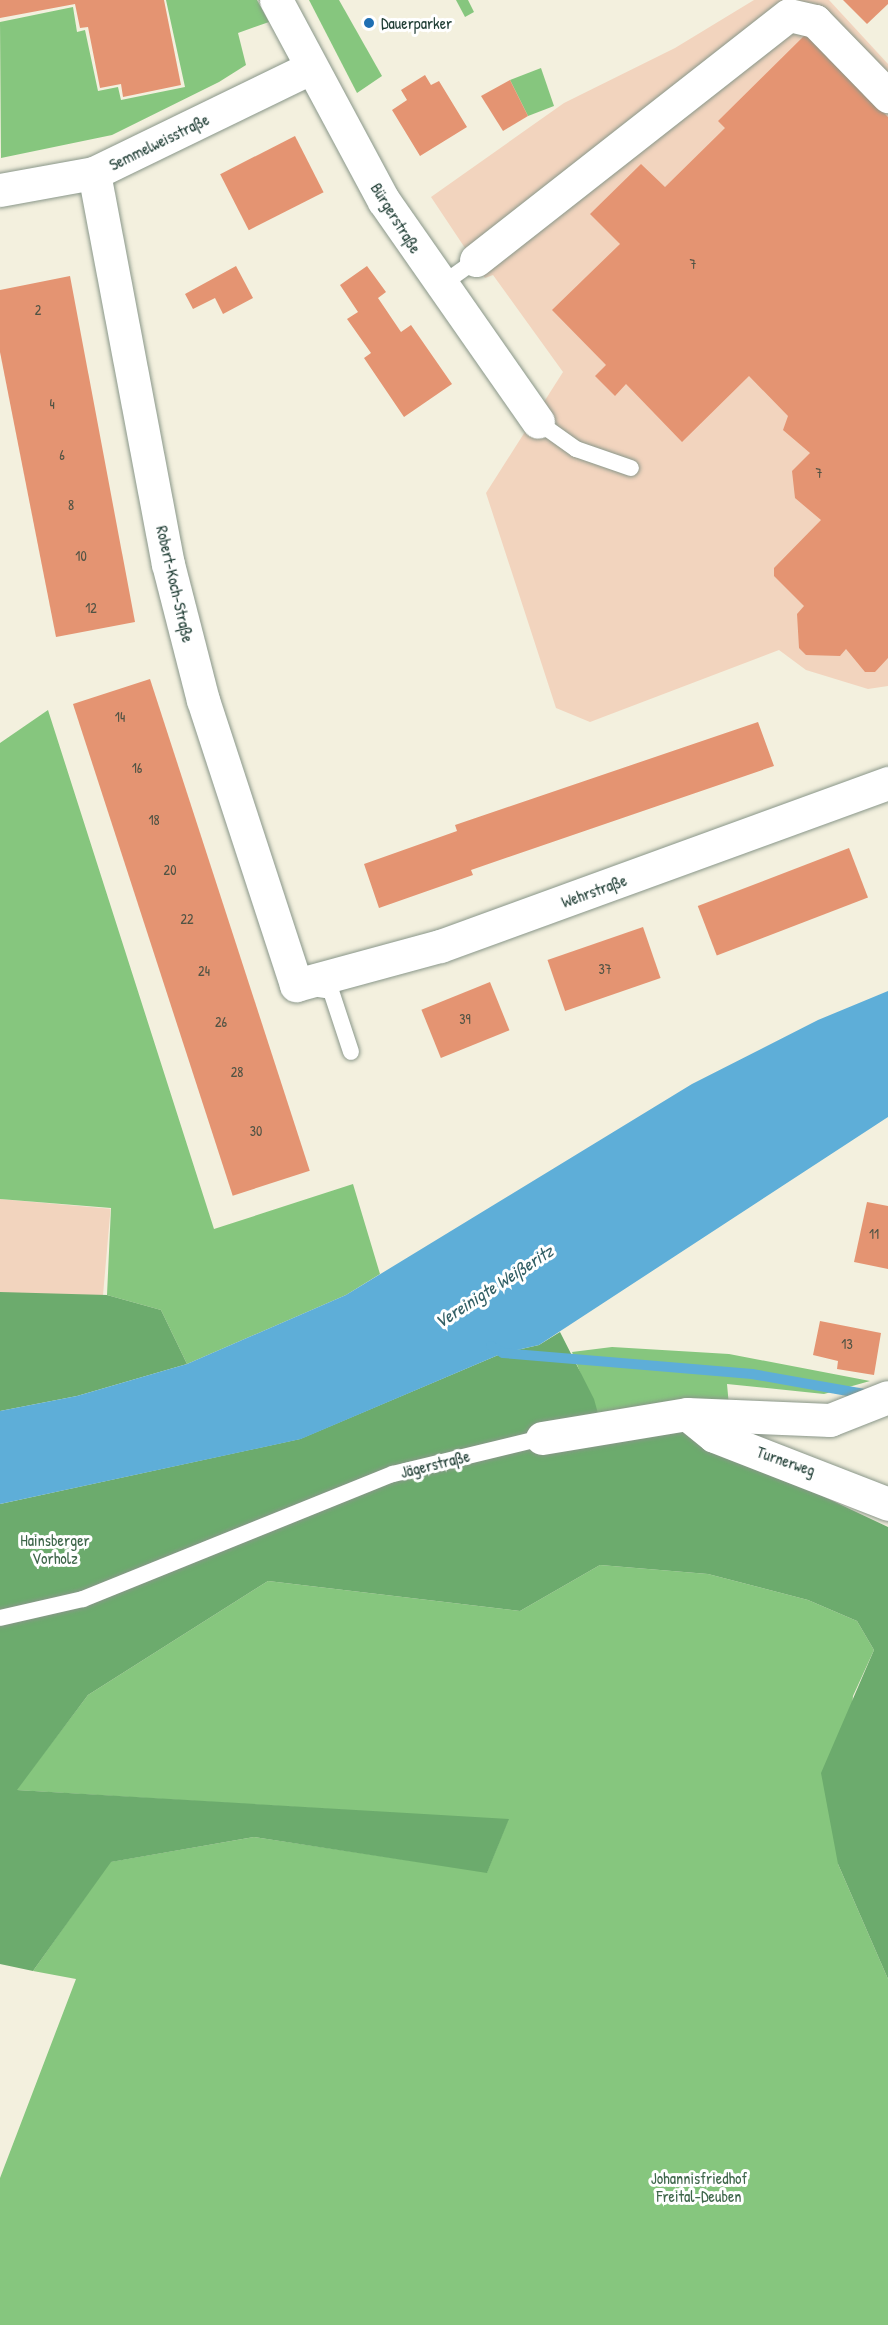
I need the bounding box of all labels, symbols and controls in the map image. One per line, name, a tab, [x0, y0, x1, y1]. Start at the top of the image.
place label: Dauerparker	[381, 13, 452, 33]
marker: Dauerparker	[362, 16, 376, 30]
street label: Semmelweisstraße	[106, 110, 212, 174]
street label: Bürgerstraße	[367, 179, 425, 257]
house number: 7	[690, 256, 696, 272]
house number: 2	[35, 302, 41, 318]
house number: 4	[49, 396, 55, 412]
house number: 6	[59, 447, 65, 463]
house number: 7	[816, 465, 822, 481]
house number: 8	[68, 497, 74, 513]
street label: Robert-Koch-Straße	[152, 524, 198, 644]
house number: 10	[75, 548, 87, 564]
house number: 12	[85, 600, 97, 616]
house number: 14	[115, 709, 125, 725]
house number: 16	[132, 760, 142, 776]
house number: 18	[148, 812, 160, 828]
house number: 20	[164, 862, 176, 878]
street label: Wehrstraße	[559, 870, 629, 912]
house number: 22	[180, 911, 194, 927]
house number: 37	[598, 961, 612, 977]
house number: 24	[198, 963, 210, 979]
house number: 39	[459, 1011, 471, 1027]
house number: 26	[215, 1014, 227, 1030]
house number: 28	[231, 1064, 243, 1080]
house number: 30	[250, 1123, 262, 1139]
house number: 11	[869, 1226, 879, 1242]
water label: Vereinigte Weißeritz	[431, 1241, 557, 1333]
house number: 13	[841, 1336, 853, 1352]
street label: Turnerweg	[754, 1442, 818, 1480]
street label: Jägerstraße	[398, 1446, 472, 1482]
park label: Hainsberger Vorholz	[20, 1530, 90, 1568]
park label: Johannisfriedhof Freital-Deuben	[651, 2168, 747, 2206]

